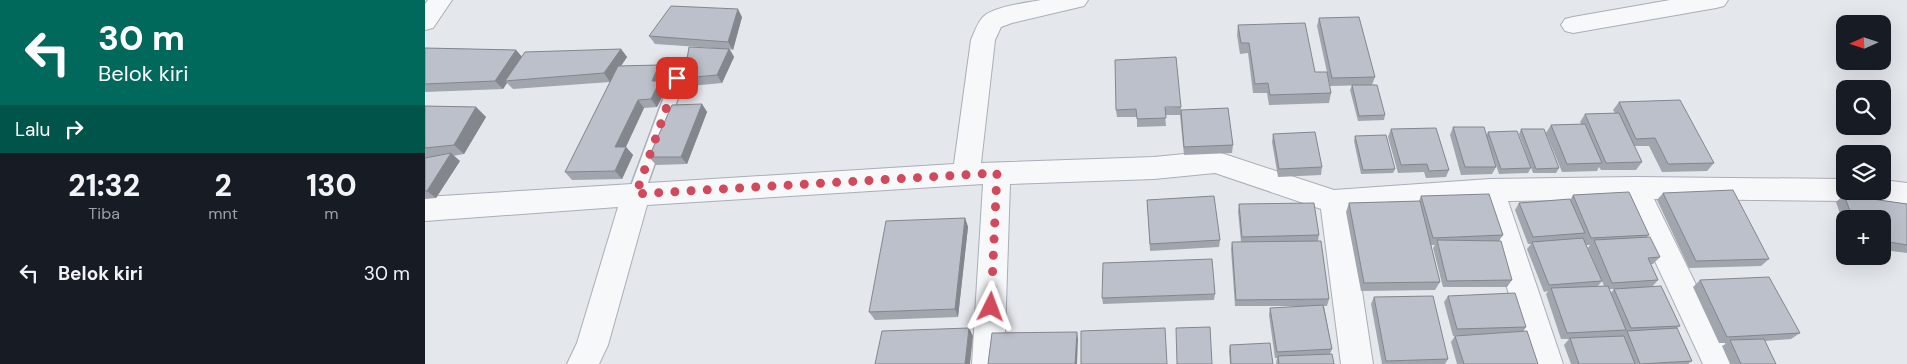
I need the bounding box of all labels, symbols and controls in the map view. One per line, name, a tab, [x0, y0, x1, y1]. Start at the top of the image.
text: 30 m	[98, 15, 185, 61]
north arrow	[1836, 15, 1891, 70]
map controls	[1836, 15, 1891, 265]
icon: left	[15, 20, 80, 85]
pin	[656, 57, 698, 99]
text: Belok kiri	[98, 59, 188, 88]
icon: arrive	[663, 64, 691, 92]
button: search	[1836, 80, 1891, 135]
icon: right	[60, 115, 88, 143]
text: Lalu	[15, 117, 50, 142]
button: layers	[1836, 145, 1891, 200]
text: 21:32	[68, 166, 140, 205]
text: 2	[214, 166, 232, 205]
text: 130	[306, 166, 357, 205]
text: Tiba	[88, 203, 120, 224]
text: mnt	[208, 203, 238, 224]
text: m	[324, 203, 339, 224]
button: +	[1836, 210, 1891, 265]
icon: left	[15, 259, 43, 287]
text: Belok kiri	[58, 261, 143, 286]
text: 30 m	[364, 261, 410, 286]
position arrow	[964, 280, 1016, 332]

